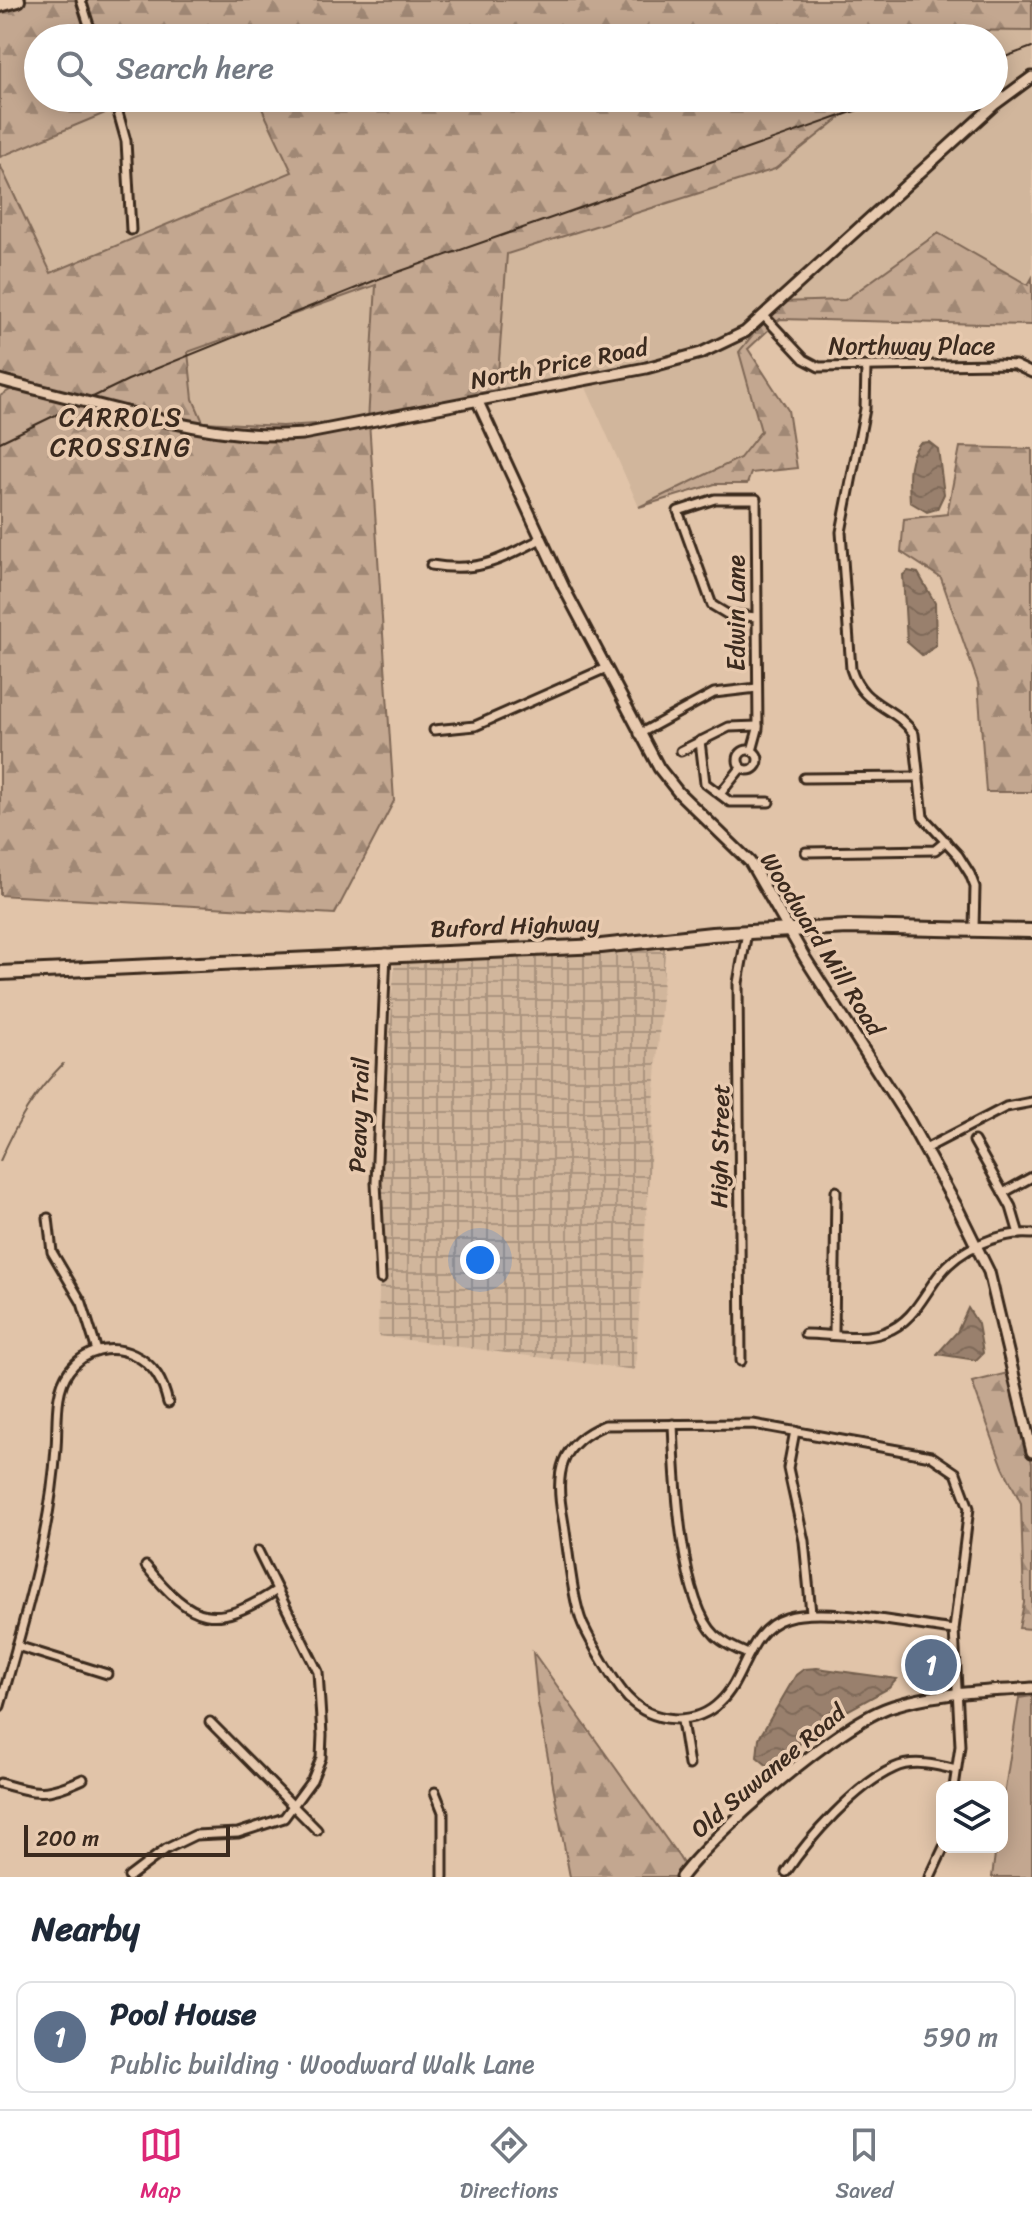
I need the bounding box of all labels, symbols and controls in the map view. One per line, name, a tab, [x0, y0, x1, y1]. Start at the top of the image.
search box	[24, 24, 1008, 112]
text: Search here	[116, 41, 274, 95]
icon: search	[52, 46, 96, 90]
street label: Northway Place	[829, 325, 995, 367]
street label: North Price Road	[467, 326, 653, 402]
district label: CARROLS CROSSING	[50, 394, 192, 470]
street label: Edwin Lane	[715, 555, 757, 671]
street label: Woodward Mill Road	[748, 844, 897, 1046]
street label: Buford Highway	[430, 902, 601, 950]
street label: Peavy Trail	[336, 1055, 382, 1173]
street label: High Street	[698, 1083, 742, 1209]
your location	[460, 1240, 500, 1280]
pin: 1	[905, 1635, 957, 1695]
street label: Old Suwanee Road	[681, 1692, 857, 1849]
map controls	[936, 1781, 1008, 1853]
button: layers	[936, 1781, 1008, 1853]
text: 200 m	[36, 1819, 99, 1858]
scale bar	[24, 1821, 230, 1857]
text: Nearby	[32, 1899, 140, 1959]
text: Pool House	[110, 1987, 256, 2041]
text: 1	[54, 2014, 66, 2060]
text: 590 m	[923, 2014, 998, 2060]
text: Public building · Woodward Walk Lane	[110, 2041, 535, 2087]
tab: Map	[139, 2123, 183, 2210]
tab: Directions	[460, 2123, 558, 2210]
tab: Saved	[835, 2123, 893, 2210]

